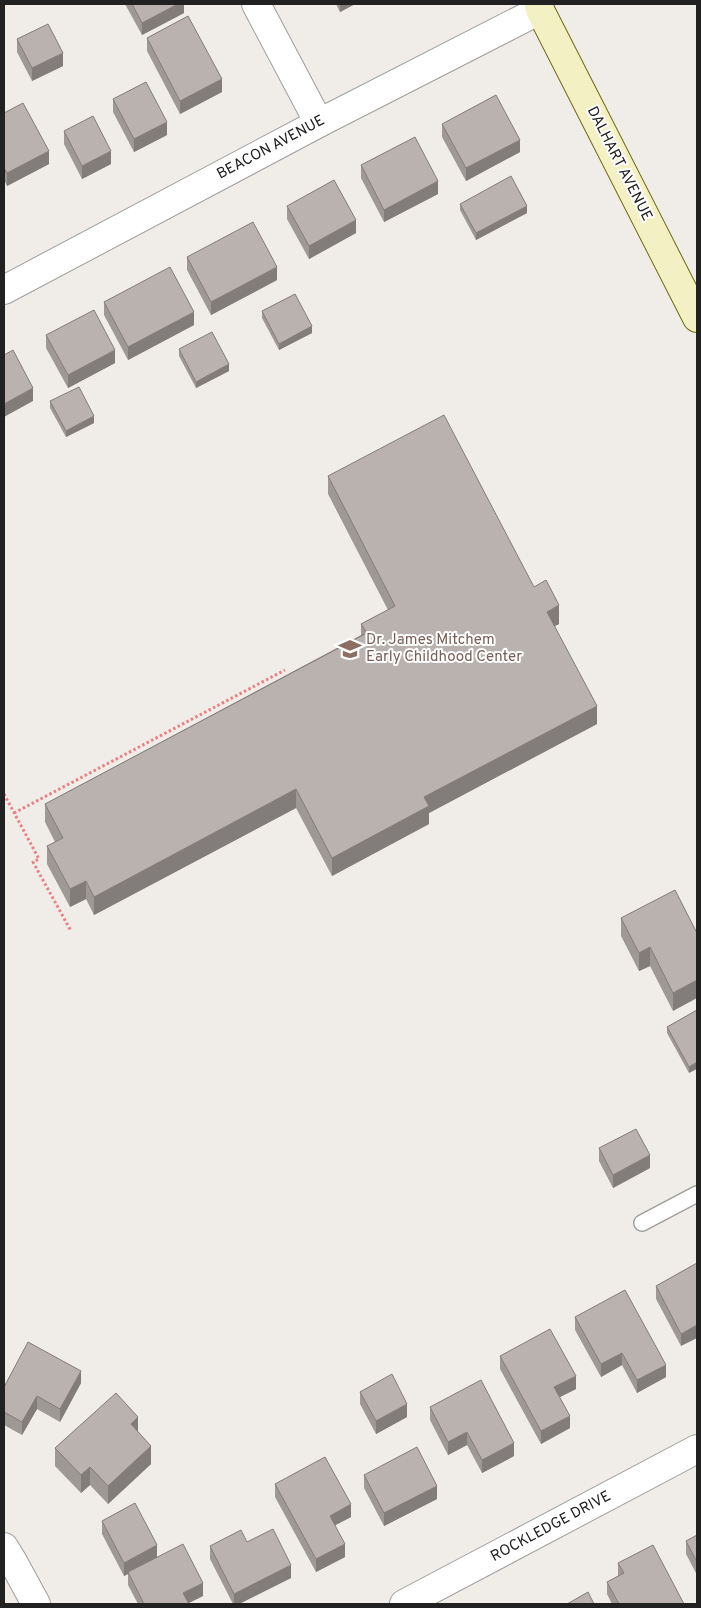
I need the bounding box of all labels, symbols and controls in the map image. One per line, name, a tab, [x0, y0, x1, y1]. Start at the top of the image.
street label: DALHART AVENUE	[582, 104, 656, 224]
street label: BEACON AVENUE	[214, 112, 328, 184]
place label: Dr. James Mitchem Early Childhood Center	[366, 631, 522, 667]
school or university icon: Dr. James Mitchem Early Childhood Center	[337, 636, 363, 662]
street label: ROCKLEDGE DRIVE	[488, 1487, 614, 1567]

